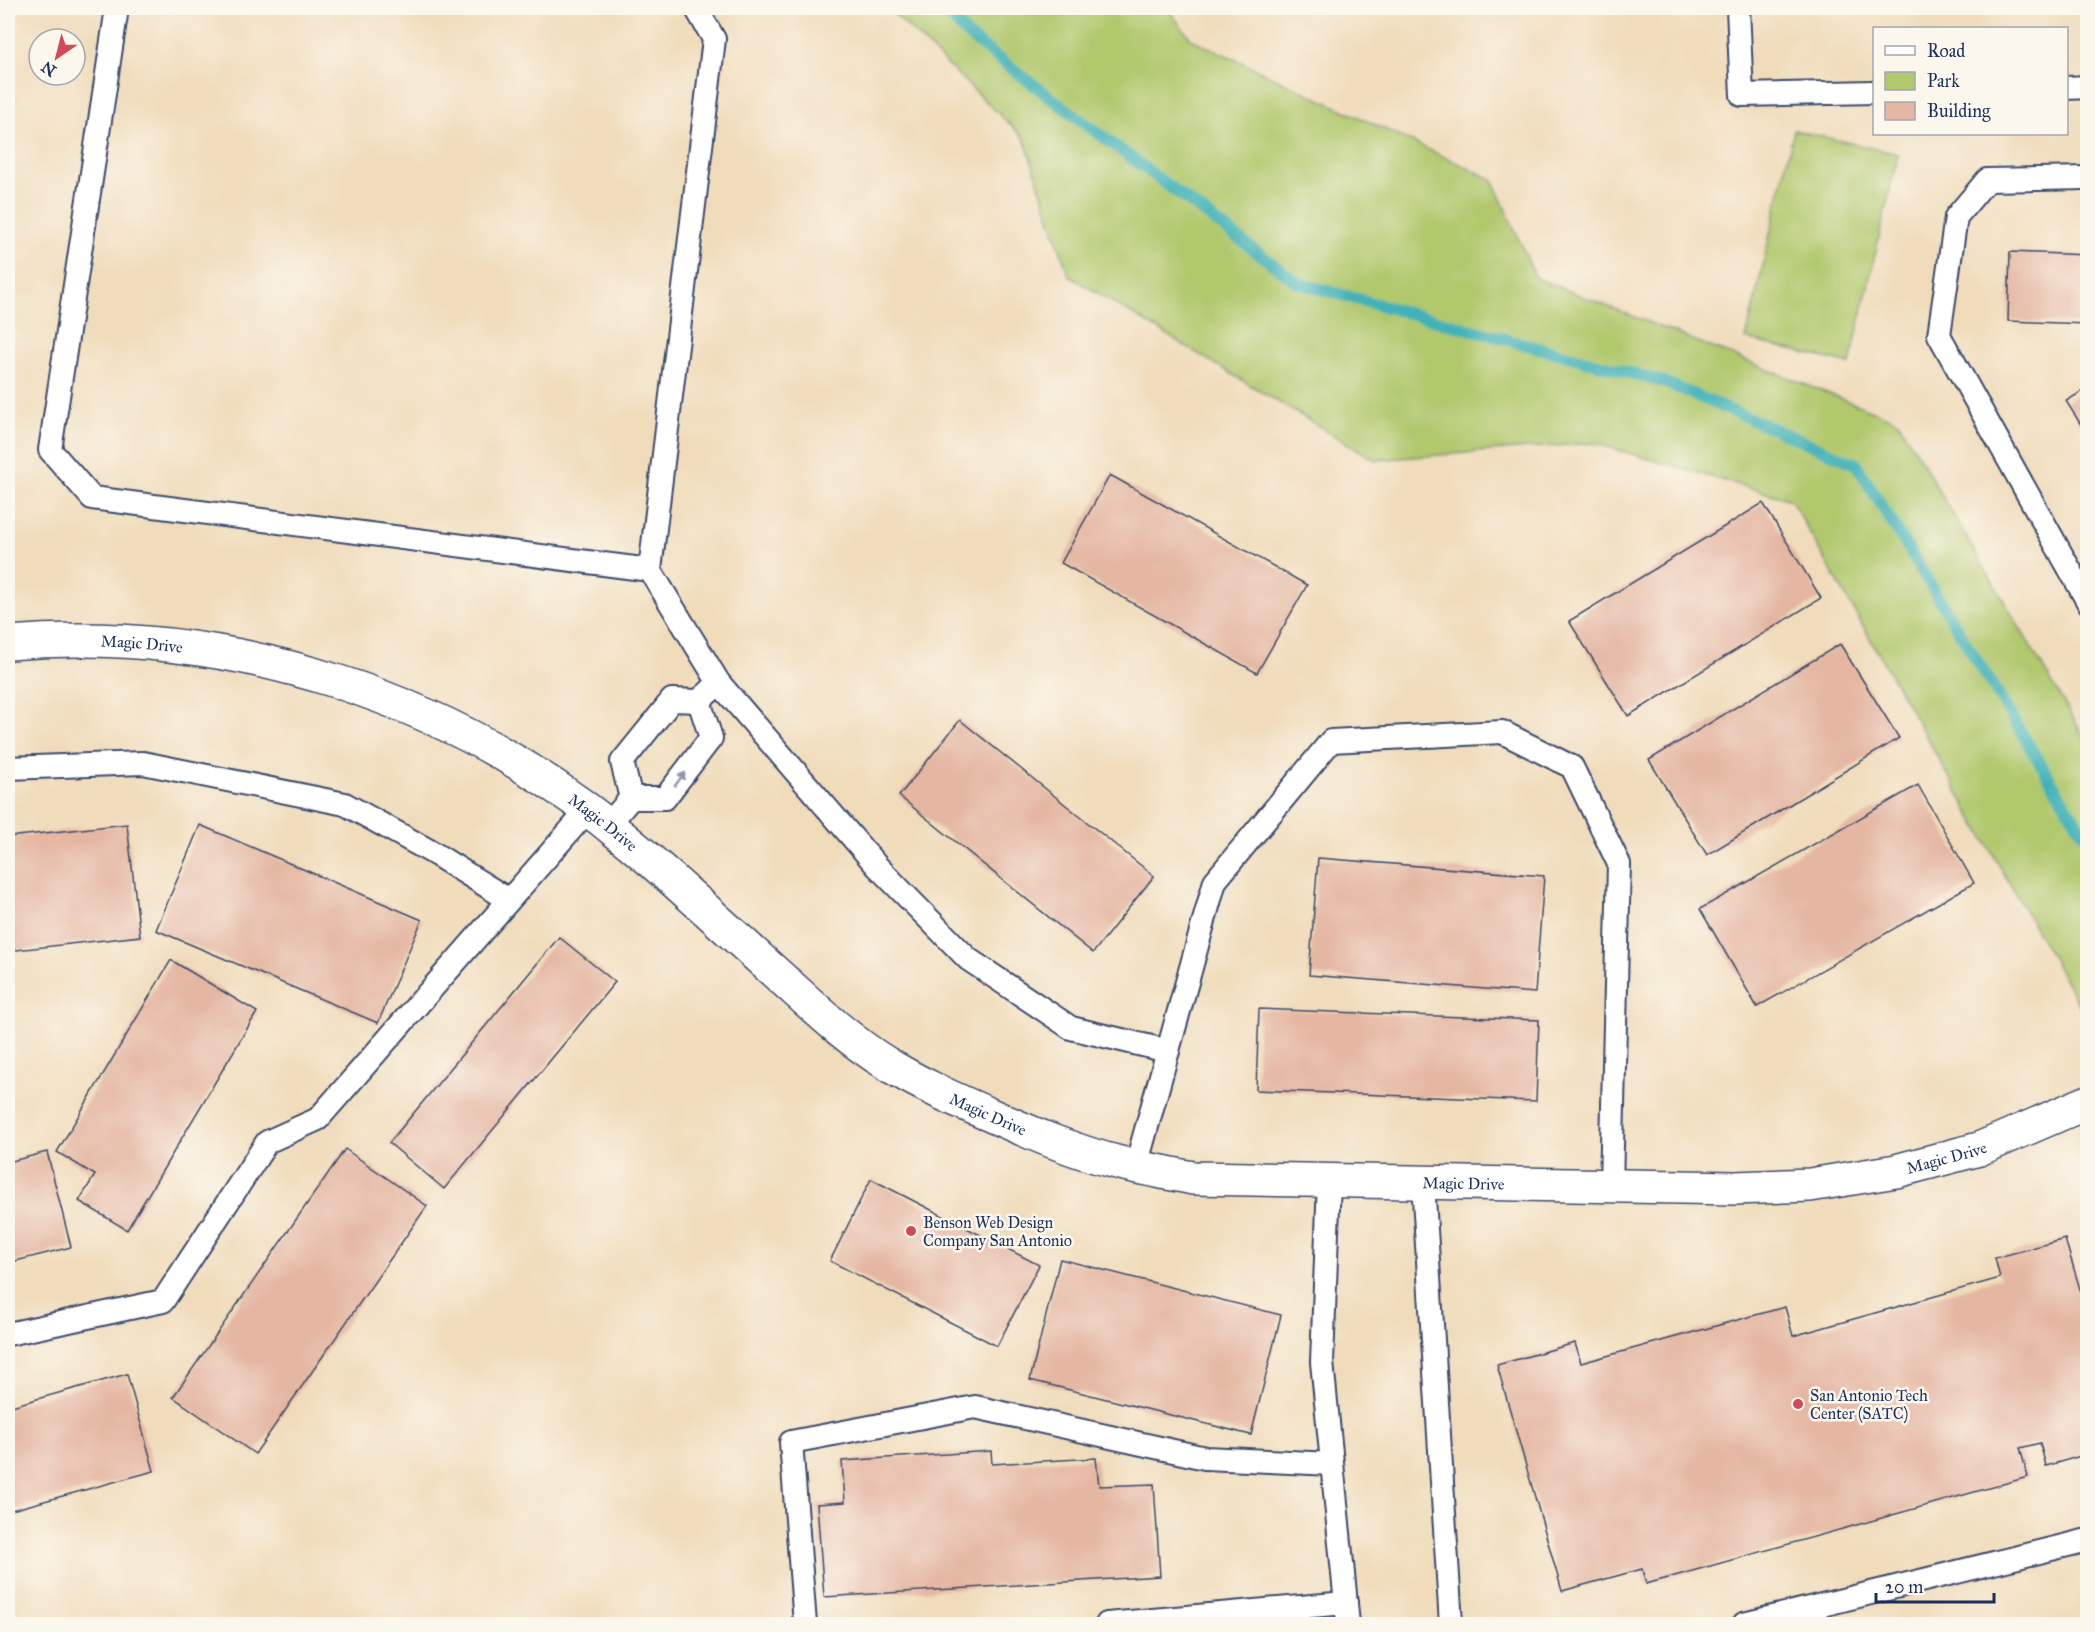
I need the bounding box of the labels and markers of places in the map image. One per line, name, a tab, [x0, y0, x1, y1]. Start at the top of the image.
place label: Benson Web Design Company San Antonio	[923, 1213, 1072, 1250]
marker: Benson Web Design Company San Antonio	[904, 1224, 918, 1238]
place label: San Antonio Tech Center (SATC)	[1810, 1386, 1928, 1424]
marker: San Antonio Tech Center (SATC)	[1791, 1397, 1805, 1411]

